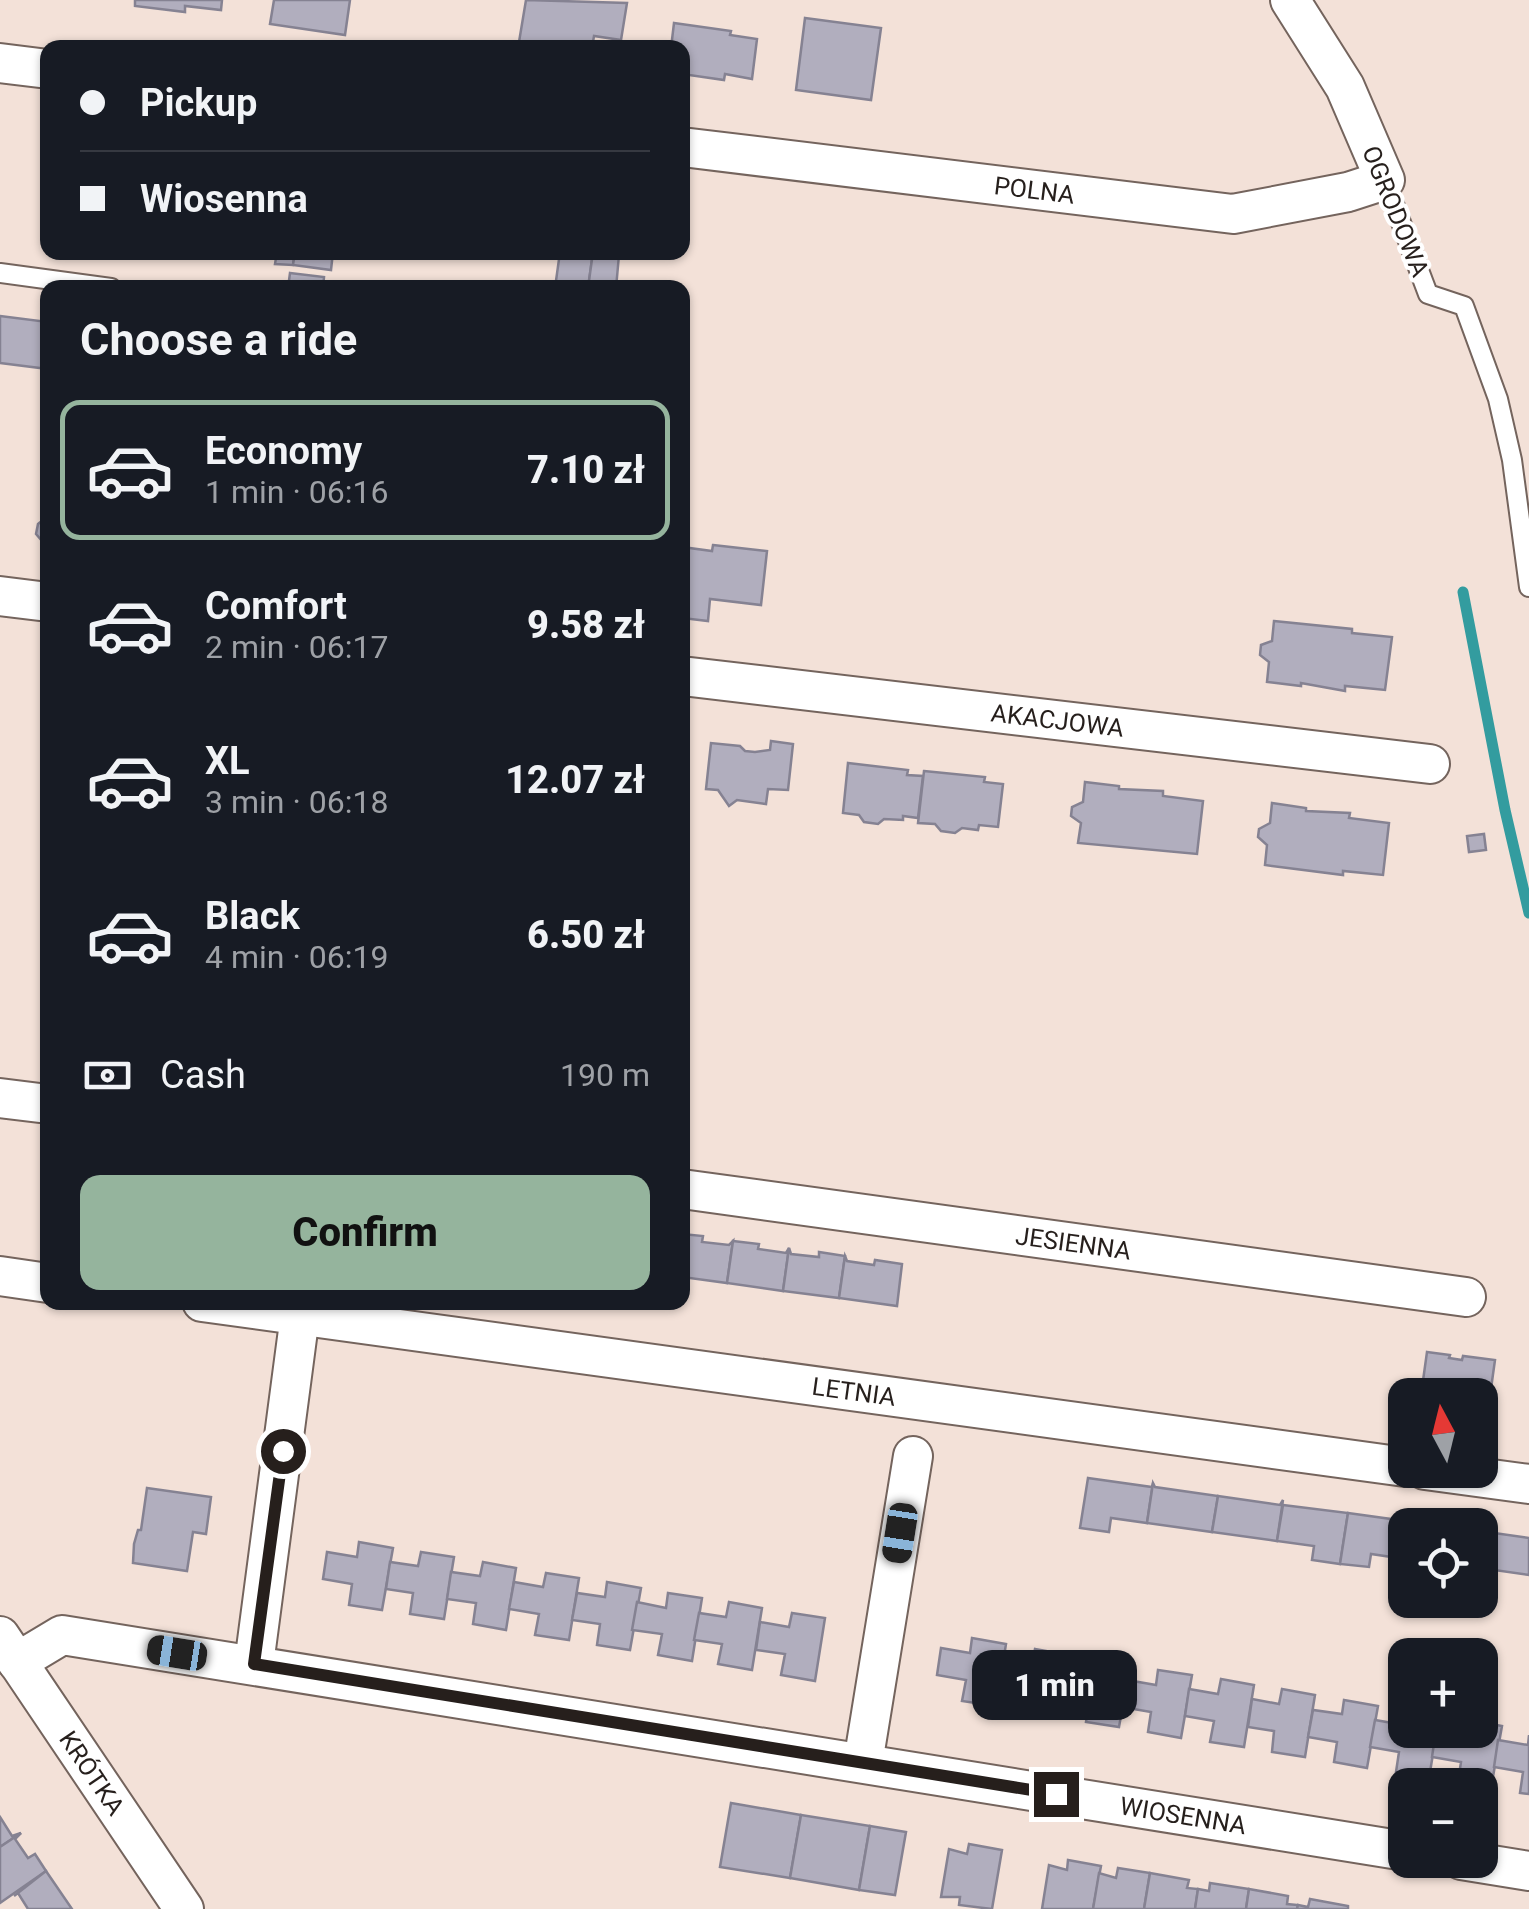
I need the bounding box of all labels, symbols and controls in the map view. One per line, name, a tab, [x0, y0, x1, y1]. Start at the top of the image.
text: Pickup	[140, 81, 257, 125]
street label: OGRODOWA	[1356, 142, 1435, 281]
street label: POLNA	[992, 171, 1076, 210]
text: Wiosenna	[140, 177, 308, 221]
text: Choose a ride	[80, 313, 357, 366]
icon: car	[85, 425, 175, 515]
text: Economy	[205, 429, 362, 473]
text: 7.10 zł	[527, 448, 645, 492]
text: 1 min · 06:16	[205, 473, 388, 511]
icon: car	[85, 580, 175, 670]
text: Comfort	[205, 584, 347, 628]
text: 9.58 zł	[527, 603, 645, 647]
text: 2 min · 06:17	[205, 628, 388, 666]
street label: AKACJOWA	[989, 698, 1125, 743]
icon: car	[85, 735, 175, 825]
text: XL	[205, 739, 250, 783]
text: 12.07 zł	[505, 758, 645, 802]
text: 3 min · 06:18	[205, 783, 388, 821]
icon: car	[85, 890, 175, 980]
text: Black	[205, 894, 300, 938]
text: 6.50 zł	[527, 913, 645, 957]
text: 4 min · 06:19	[205, 938, 388, 976]
icon: cash	[80, 1048, 135, 1103]
text: Cash	[160, 1053, 246, 1097]
text: 190 m	[560, 1056, 650, 1094]
button: Confirm	[80, 1175, 650, 1290]
street label: JESIENNA	[1014, 1221, 1133, 1266]
street label: LETNIA	[810, 1372, 897, 1412]
north arrow	[1388, 1378, 1498, 1488]
map controls	[1388, 1378, 1498, 1878]
route start	[261, 1429, 306, 1474]
car	[880, 1501, 920, 1565]
button: locate	[1388, 1508, 1498, 1618]
car	[145, 1633, 209, 1673]
button: +	[1388, 1638, 1498, 1748]
callout: 1 min	[974, 1649, 1138, 1719]
text: 1 min	[1014, 1666, 1095, 1704]
street label: KRÓTKA	[53, 1726, 130, 1821]
button: −	[1388, 1768, 1498, 1878]
route end	[1034, 1772, 1079, 1817]
street label: WIOSENNA	[1118, 1791, 1248, 1840]

